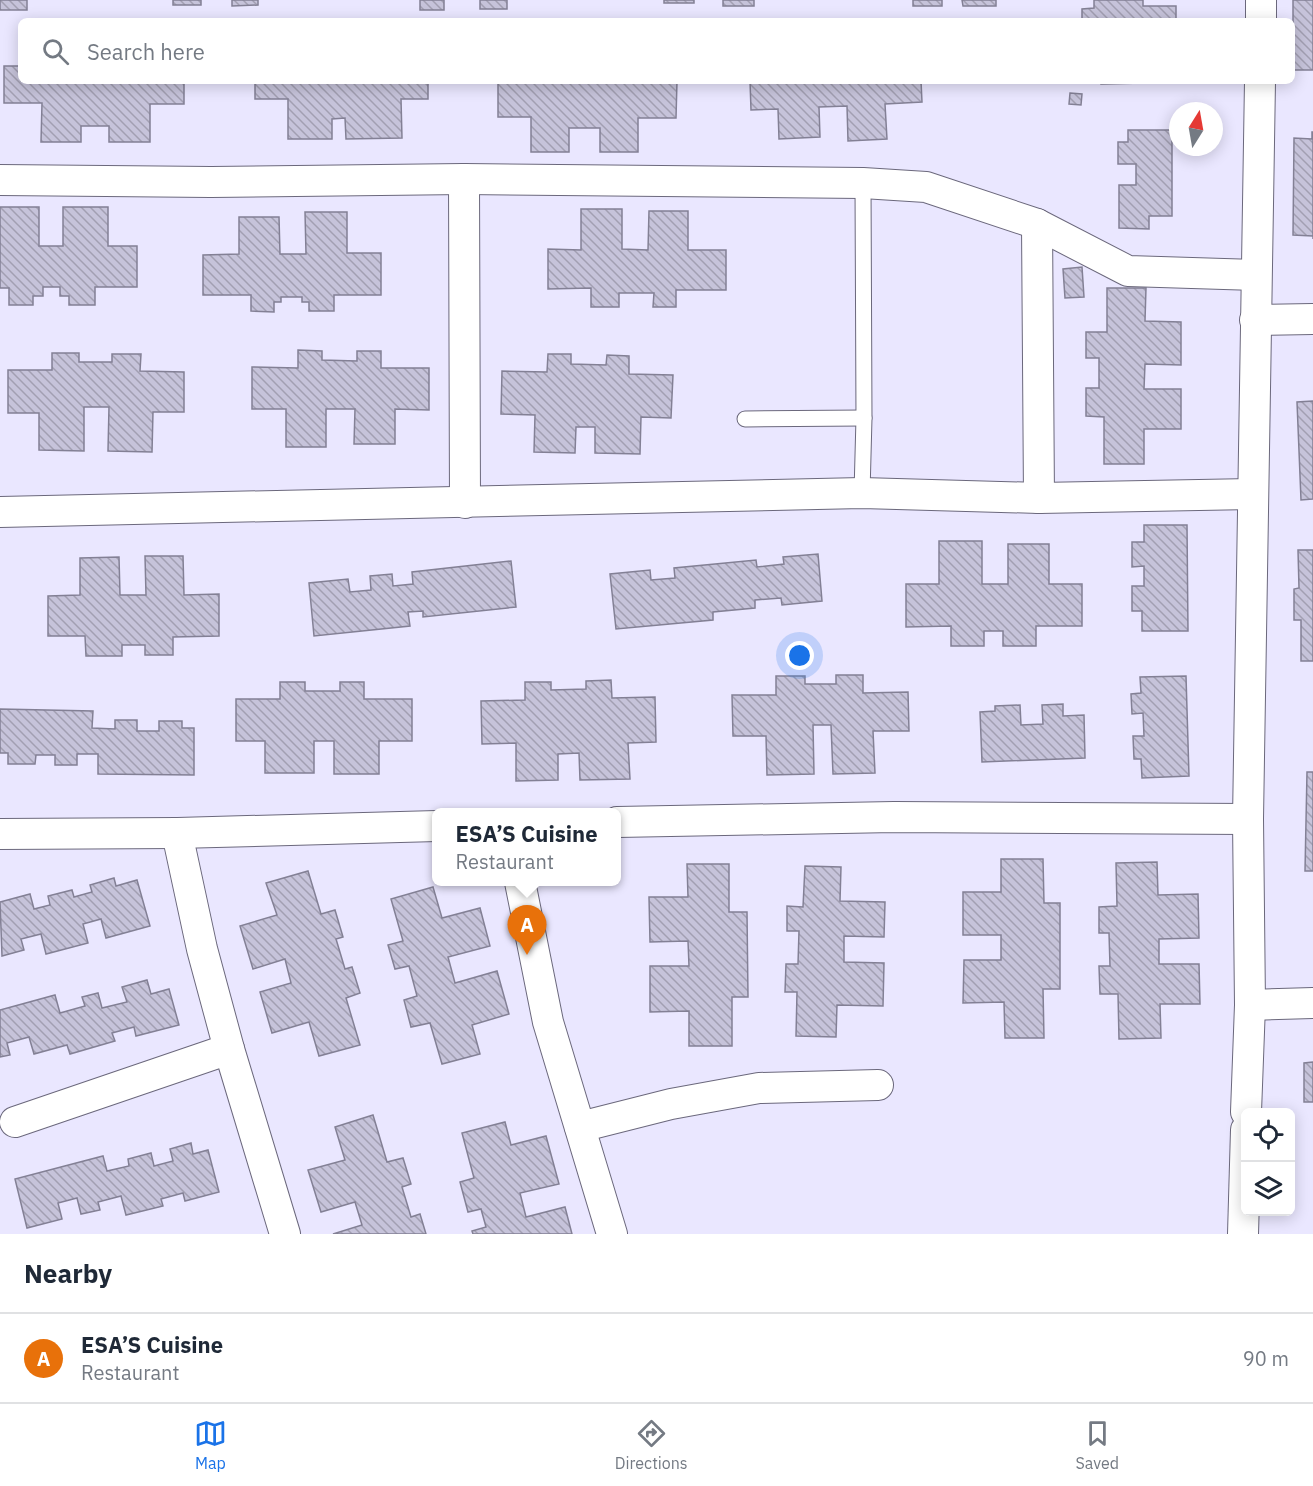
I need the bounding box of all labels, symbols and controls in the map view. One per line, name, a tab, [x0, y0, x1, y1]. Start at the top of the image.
search box	[18, 18, 1295, 84]
icon: search	[39, 35, 72, 68]
text: Search here	[87, 37, 205, 66]
north arrow	[1169, 102, 1223, 156]
your location	[785, 641, 814, 670]
popup	[432, 808, 621, 886]
text: ESA’S Cuisine	[455, 819, 598, 848]
text: Restaurant	[455, 848, 554, 875]
pin: A	[508, 906, 546, 955]
map controls	[1241, 1108, 1295, 1216]
button: locate	[1241, 1108, 1295, 1162]
button: layers	[1241, 1162, 1295, 1216]
text: Nearby	[24, 1256, 112, 1290]
text: ESA’S Cuisine	[81, 1330, 223, 1359]
text: A	[37, 1345, 50, 1372]
text: 90 m	[1243, 1345, 1289, 1372]
text: Restaurant	[81, 1359, 179, 1386]
tab: Map	[194, 1417, 227, 1473]
tab: Directions	[615, 1417, 688, 1473]
tab: Saved	[1076, 1417, 1119, 1473]

